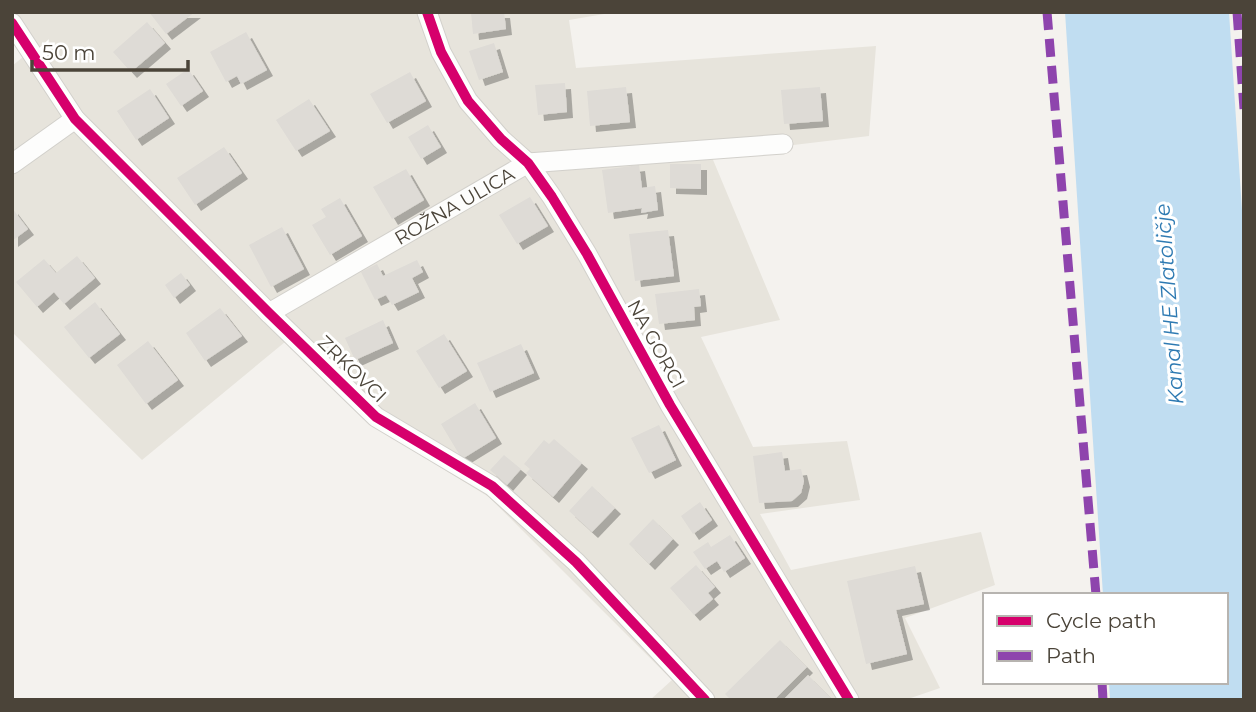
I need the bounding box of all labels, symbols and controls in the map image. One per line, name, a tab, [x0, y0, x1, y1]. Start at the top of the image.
scale bar	[32, 28, 187, 72]
text: 50 m	[42, 40, 96, 65]
street label: ROŽNA ULICA	[390, 162, 519, 249]
water label: Kanal HE Zlatoličje	[1150, 203, 1188, 405]
street label: NA GORCI	[622, 296, 690, 392]
street label: ZRKOVCI	[313, 331, 391, 407]
legend	[983, 593, 1228, 684]
text: Cycle path	[1046, 608, 1157, 633]
text: Path	[1046, 643, 1096, 668]

